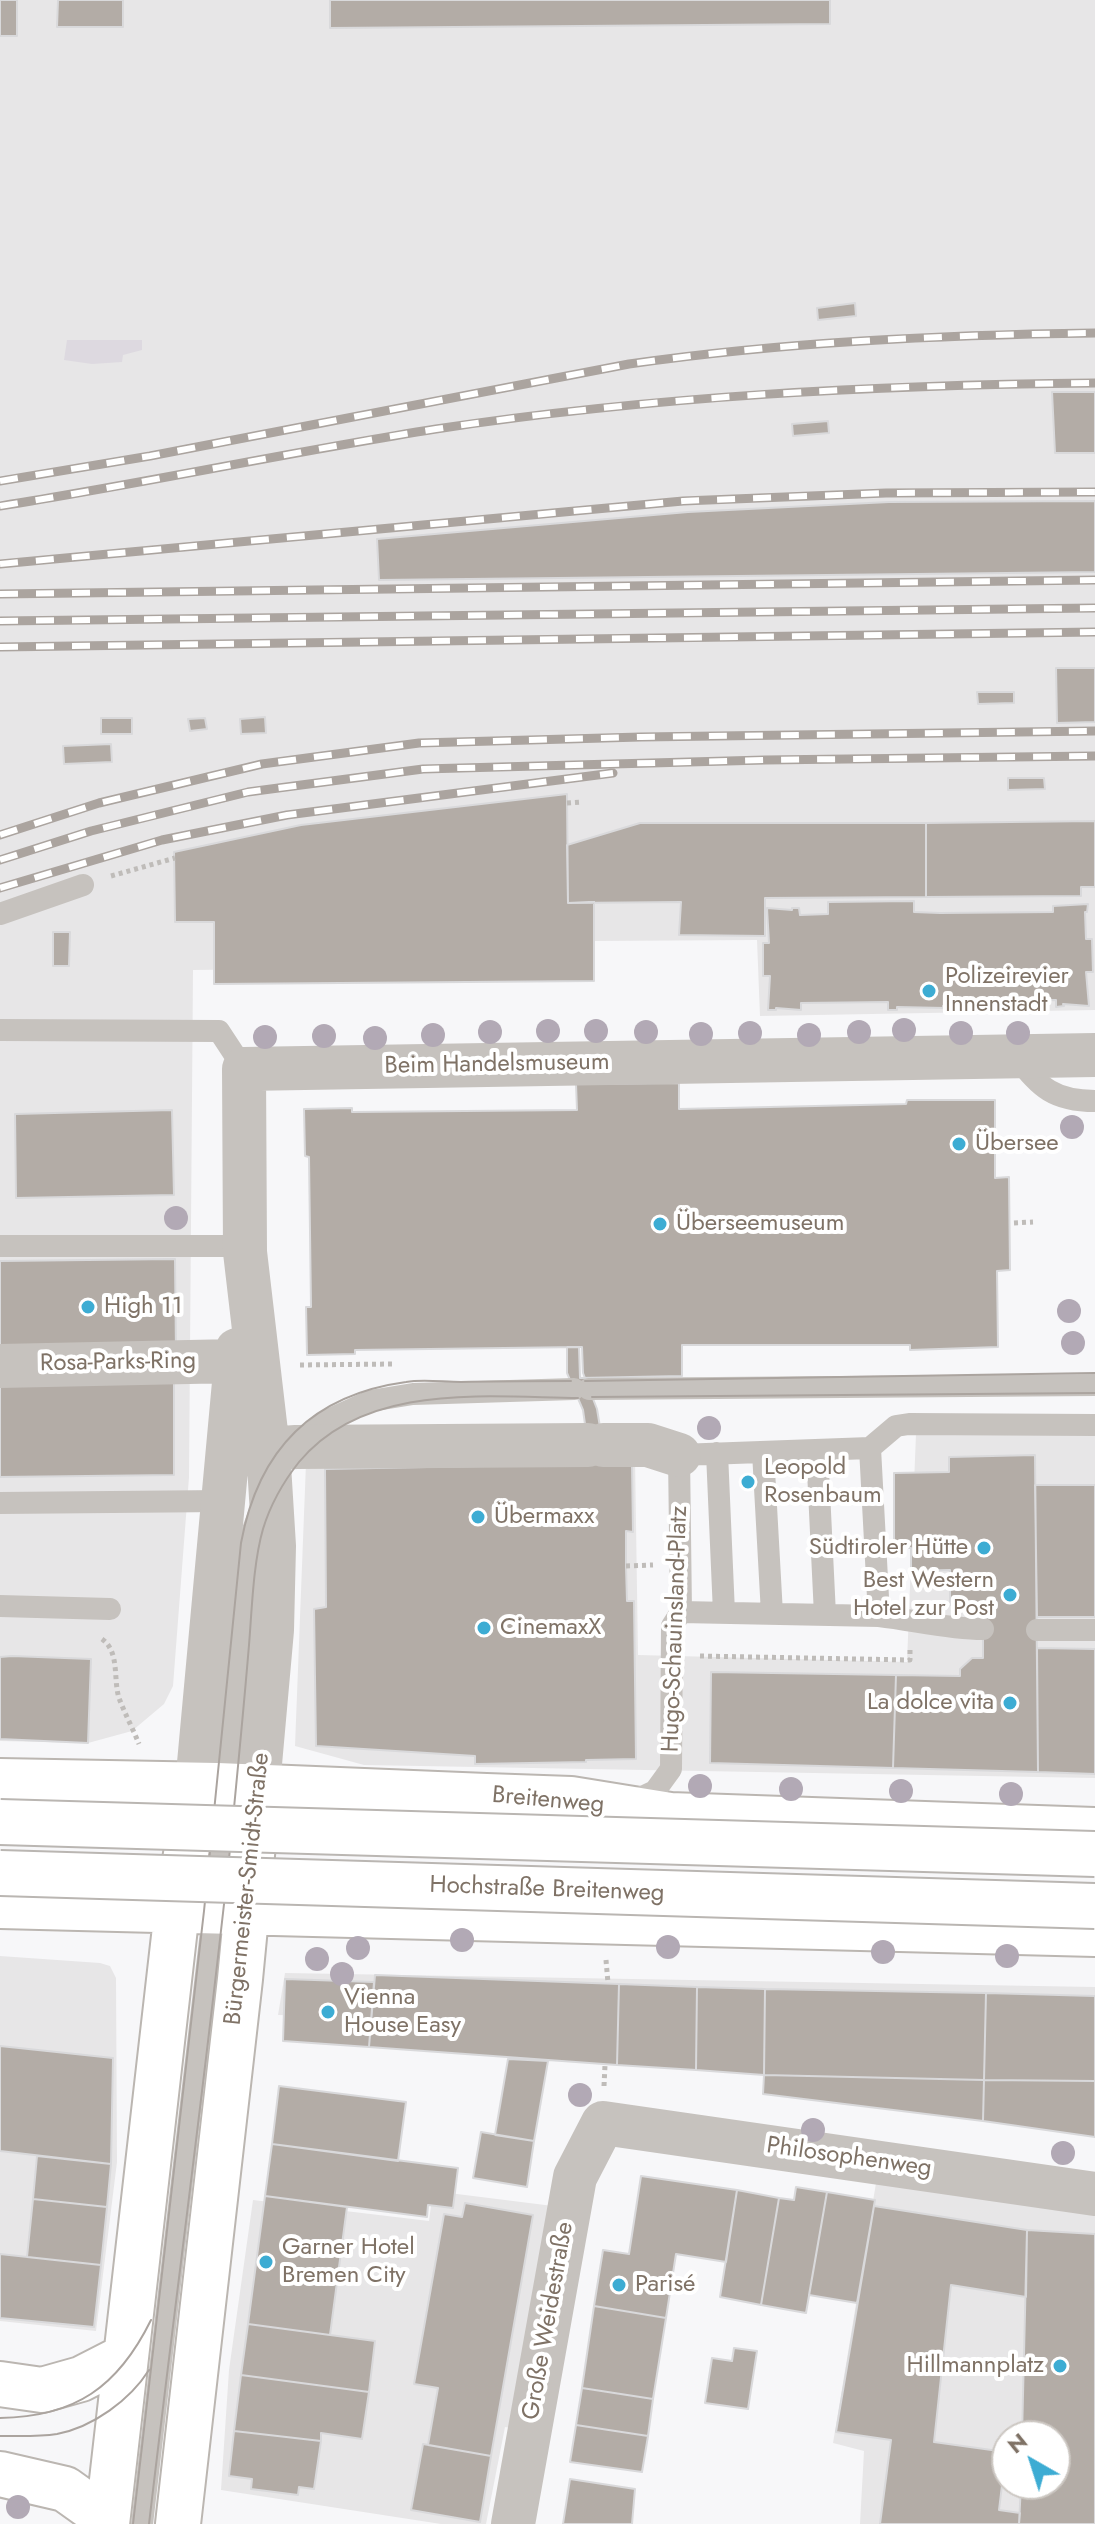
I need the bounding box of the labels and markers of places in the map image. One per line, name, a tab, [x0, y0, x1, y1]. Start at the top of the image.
place label: Polizeirevier Innenstadt	[945, 963, 1069, 1019]
marker: Polizeirevier Innenstadt	[920, 982, 938, 1000]
place label: Übersee	[975, 1130, 1059, 1158]
marker: Übersee	[950, 1135, 968, 1153]
place label: Überseemuseum	[676, 1210, 844, 1238]
marker: Überseemuseum	[651, 1215, 669, 1233]
place label: High 11	[104, 1293, 182, 1321]
marker: High 11	[79, 1298, 97, 1316]
place label: Leopold Rosenbaum	[764, 1454, 882, 1510]
marker: Leopold Rosenbaum	[739, 1473, 757, 1491]
place label: Übermaxx	[494, 1503, 594, 1531]
marker: Übermaxx	[469, 1508, 487, 1526]
place label: Südtiroler Hütte	[809, 1534, 968, 1562]
marker: Südtiroler Hütte	[975, 1539, 993, 1557]
place label: Best Western Hotel zur Post	[853, 1567, 994, 1623]
marker: Best Western Hotel zur Post	[1001, 1586, 1019, 1604]
place label: CinemaxX	[500, 1614, 601, 1642]
marker: CinemaxX	[475, 1619, 493, 1637]
place label: La dolce vita	[867, 1689, 994, 1717]
marker: La dolce vita	[1001, 1694, 1019, 1712]
place label: Vienna House Easy	[344, 1984, 461, 2040]
marker: Vienna House Easy	[319, 2003, 337, 2021]
place label: Garner Hotel Bremen City	[282, 2234, 415, 2290]
marker: Garner Hotel Bremen City	[257, 2253, 275, 2271]
place label: Parisé	[635, 2271, 695, 2299]
marker: Parisé	[610, 2276, 628, 2294]
place label: Hillmannplatz	[907, 2352, 1044, 2380]
marker: Hillmannplatz	[1051, 2357, 1069, 2375]

